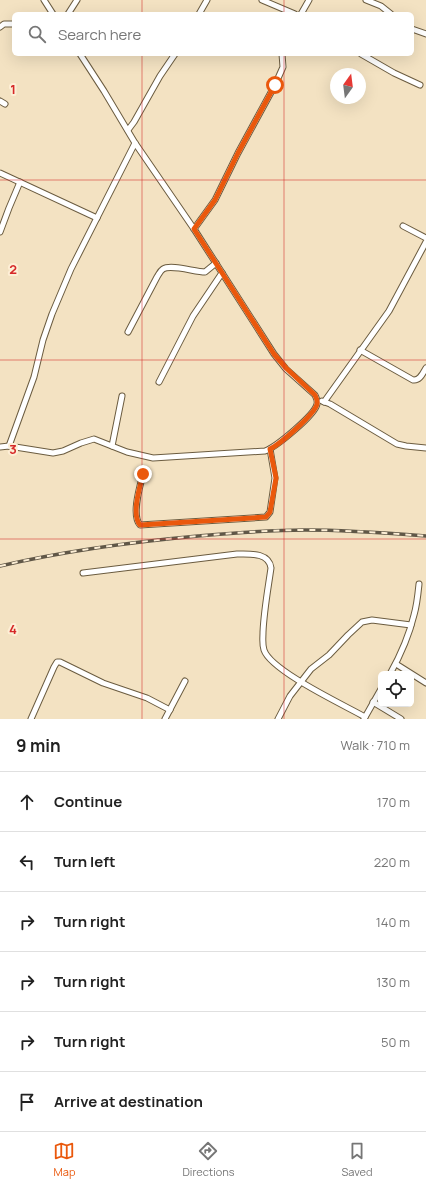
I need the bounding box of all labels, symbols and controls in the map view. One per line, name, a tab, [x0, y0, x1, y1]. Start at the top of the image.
search box	[12, 12, 414, 56]
icon: search	[26, 23, 48, 45]
text: Search here	[58, 24, 141, 45]
north arrow	[330, 68, 366, 104]
route start	[266, 76, 284, 94]
text: 1	[10, 80, 16, 98]
text: 2	[9, 260, 17, 278]
text: 3	[9, 440, 17, 458]
route end	[134, 465, 152, 483]
text: 4	[9, 620, 17, 638]
map controls	[378, 671, 414, 707]
button: locate	[378, 671, 414, 707]
text: 9 min	[16, 734, 61, 757]
text: Walk · 710 m	[340, 736, 410, 754]
icon: ahead	[16, 791, 38, 813]
text: Continue	[54, 791, 122, 812]
text: 170 m	[377, 793, 410, 811]
icon: left	[16, 851, 38, 873]
text: Turn left	[54, 851, 116, 872]
text: 220 m	[374, 853, 410, 871]
icon: right	[16, 911, 38, 933]
text: Turn right	[54, 911, 125, 932]
text: 140 m	[376, 913, 410, 931]
icon: right	[16, 971, 38, 993]
text: Turn right	[54, 971, 125, 992]
text: 130 m	[376, 973, 410, 991]
icon: right	[16, 1031, 38, 1053]
text: Turn right	[54, 1031, 125, 1052]
text: 50 m	[381, 1033, 410, 1051]
icon: arrive	[16, 1091, 38, 1113]
text: Arrive at destination	[54, 1091, 203, 1112]
tab: Map	[53, 1140, 75, 1179]
tab: Directions	[182, 1140, 235, 1179]
tab: Saved	[342, 1140, 373, 1179]

